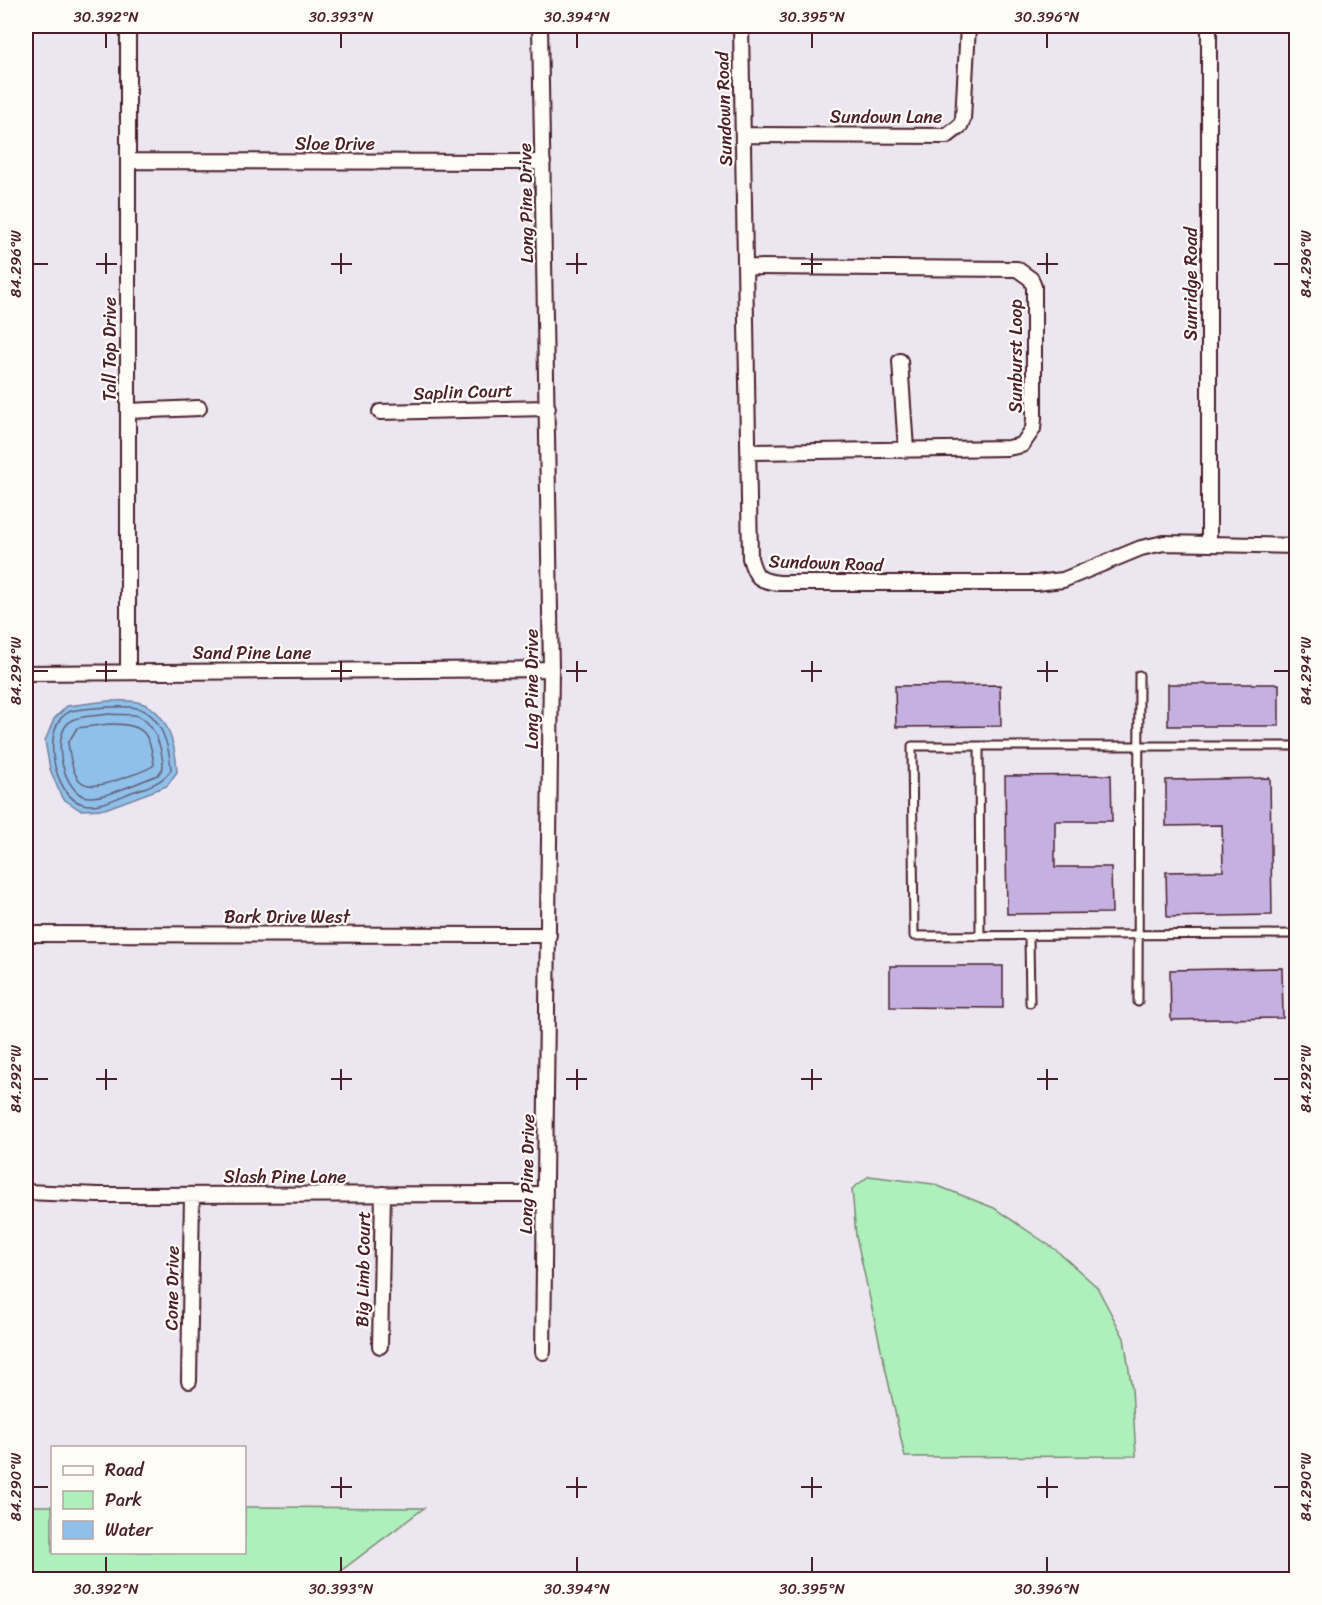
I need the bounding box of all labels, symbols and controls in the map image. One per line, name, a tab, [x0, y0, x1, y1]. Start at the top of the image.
text: 30.392°N	[73, 4, 139, 30]
text: 30.393°N	[309, 4, 374, 30]
text: 30.394°N	[544, 4, 611, 30]
text: 30.395°N	[779, 4, 845, 30]
text: 30.396°N	[1014, 4, 1080, 30]
street label: Sundown Road	[706, 50, 742, 167]
street label: Sundown Lane	[830, 101, 942, 133]
street label: Sloe Drive	[295, 128, 375, 160]
street label: Long Pine Drive	[509, 143, 543, 263]
street label: Sunridge Road	[1175, 226, 1207, 341]
text: 84.296°W	[3, 230, 29, 298]
text: 84.296°W	[1293, 230, 1319, 298]
street label: Tall Top Drive	[94, 297, 126, 401]
street label: Sunburst Loop	[1000, 299, 1032, 413]
street label: Saplin Court	[413, 374, 513, 410]
street label: Sundown Road	[768, 545, 885, 581]
street label: Long Pine Drive	[516, 629, 548, 749]
text: 84.294°W	[3, 636, 29, 705]
text: 84.294°W	[1293, 636, 1319, 705]
street label: Sand Pine Lane	[192, 637, 312, 669]
street label: Bark Drive West	[224, 901, 351, 933]
text: 84.292°W	[3, 1045, 29, 1113]
text: 84.292°W	[1293, 1045, 1319, 1113]
street label: Long Pine Drive	[510, 1114, 544, 1234]
street label: Slash Pine Lane	[224, 1161, 346, 1193]
street label: Big Limb Court	[346, 1211, 380, 1327]
street label: Cone Drive	[155, 1245, 189, 1331]
legend	[51, 1446, 246, 1554]
text: 84.290°W	[3, 1452, 29, 1521]
text: 84.290°W	[1293, 1452, 1319, 1521]
text: Road	[105, 1454, 145, 1486]
text: Park	[105, 1484, 142, 1516]
text: Water	[105, 1514, 154, 1546]
text: 30.392°N	[73, 1576, 139, 1602]
text: 30.393°N	[309, 1576, 374, 1602]
text: 30.394°N	[544, 1576, 611, 1602]
text: 30.395°N	[779, 1576, 845, 1602]
text: 30.396°N	[1014, 1576, 1080, 1602]

